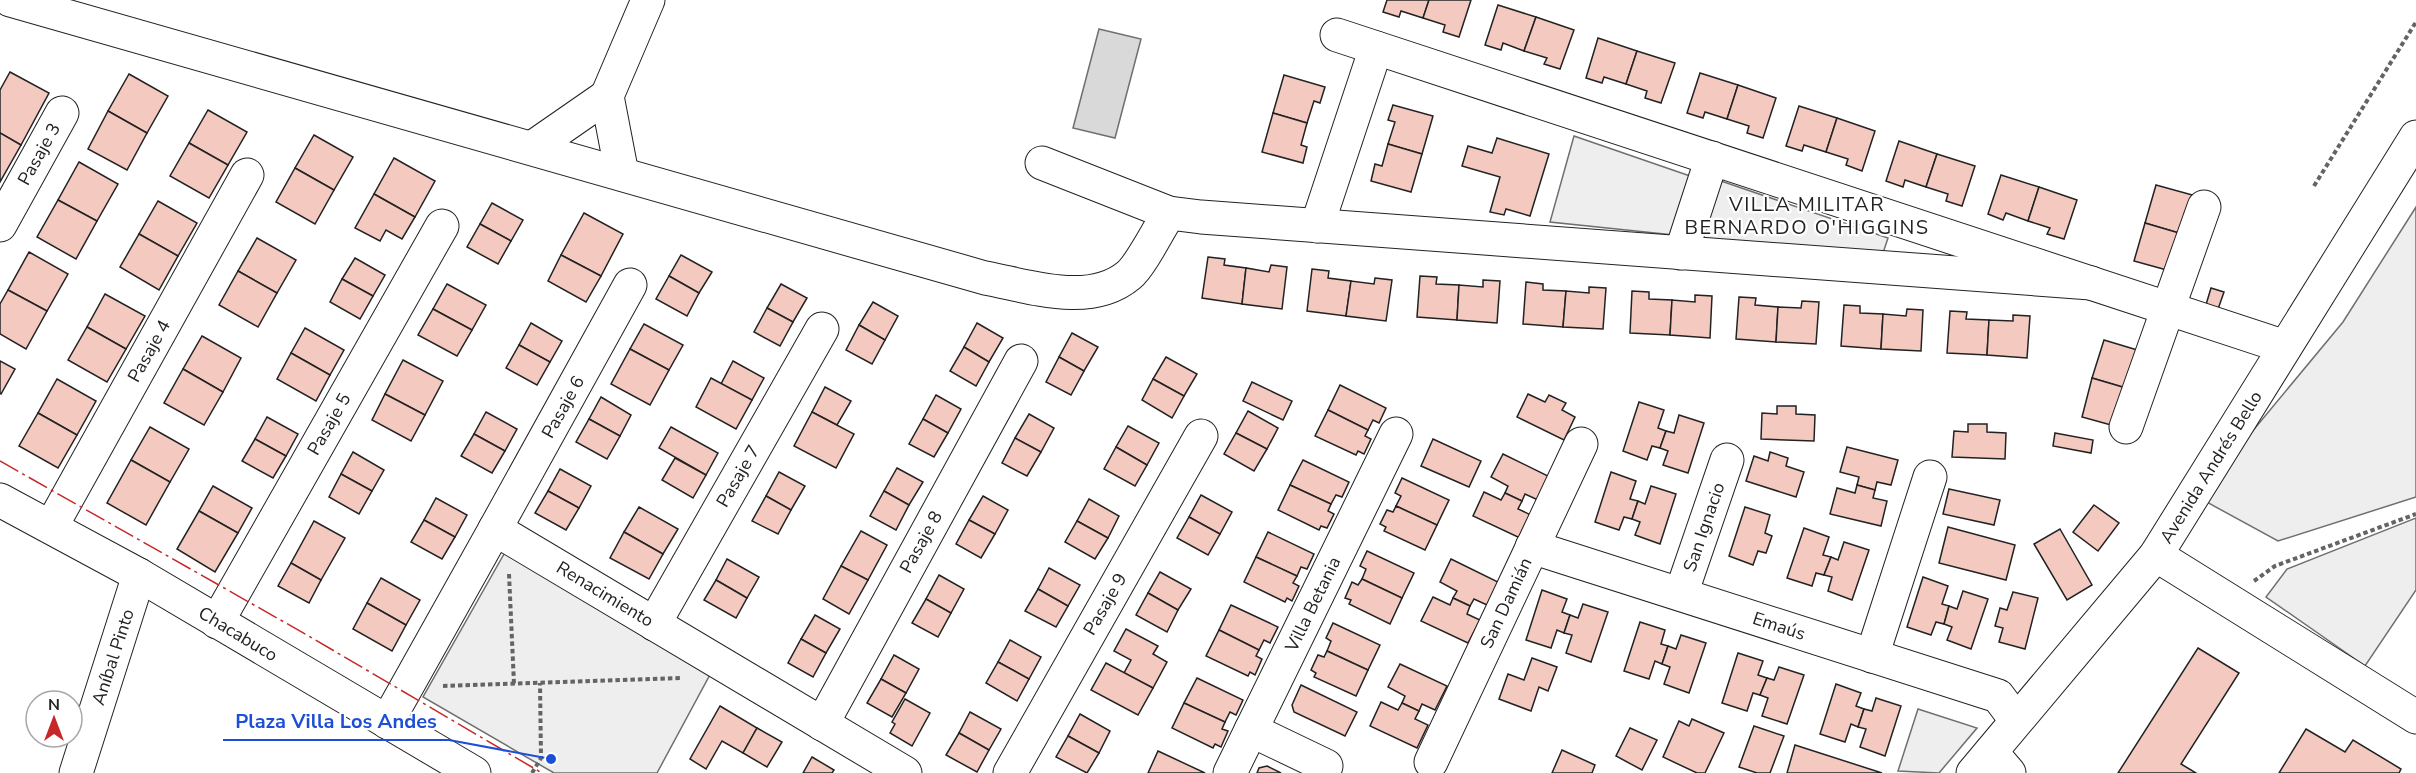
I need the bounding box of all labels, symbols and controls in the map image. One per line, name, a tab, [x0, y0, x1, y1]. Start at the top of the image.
street label: Pasaje 3	[12, 118, 66, 190]
district label: VILLA MILITAR BERNARDO O'HIGGINS	[1685, 191, 1930, 241]
street label: Pasaje 4	[122, 315, 176, 387]
street label: Pasaje 6	[536, 371, 590, 443]
street label: Avenida Andrés Bello	[2154, 386, 2268, 548]
street label: Pasaje 5	[302, 389, 356, 459]
street label: Pasaje 7	[711, 441, 765, 511]
street label: San Ignacio	[1678, 479, 1730, 575]
street label: Pasaje 8	[894, 506, 948, 578]
street label: Villa Betania	[1279, 552, 1346, 656]
street label: San Damián	[1474, 554, 1538, 652]
street label: Renacimiento	[552, 556, 658, 632]
street label: Pasaje 9	[1078, 569, 1132, 639]
street label: Chacabuco	[194, 601, 282, 667]
street label: Aníbal Pinto	[86, 606, 140, 708]
street label: Emaús	[1750, 606, 1808, 646]
north arrow	[24, 689, 84, 749]
text: N	[48, 694, 60, 716]
callout: Plaza Villa Los Andes	[223, 702, 449, 740]
text: Plaza Villa Los Andes	[235, 708, 437, 735]

